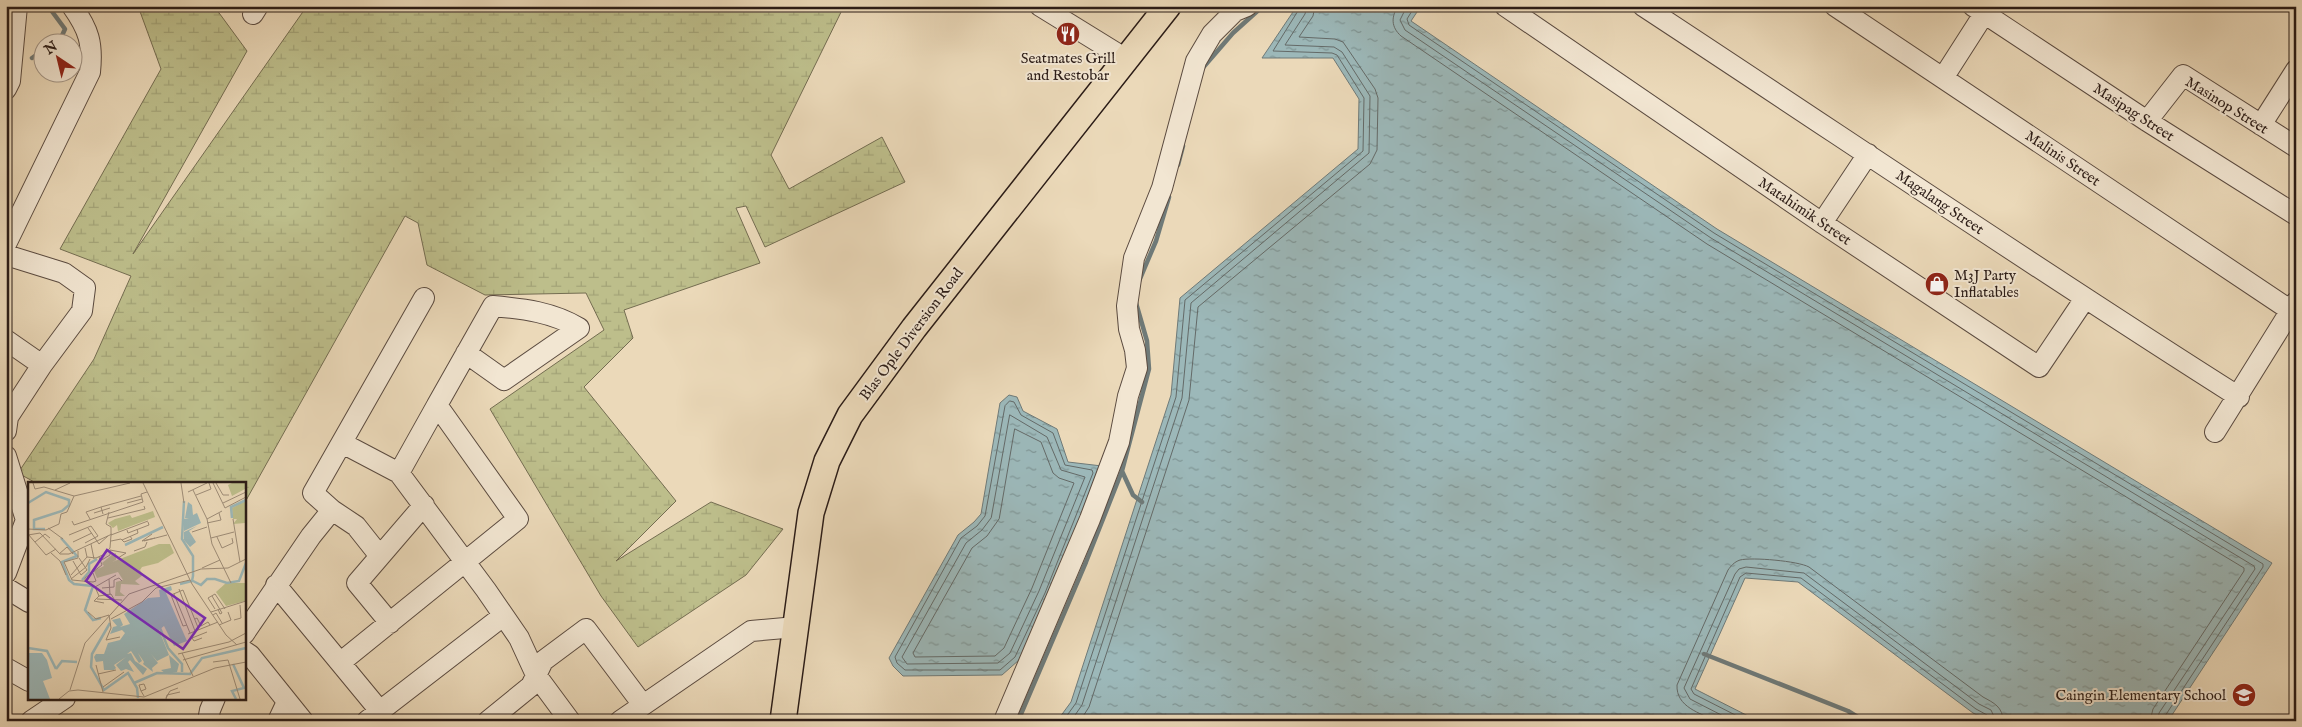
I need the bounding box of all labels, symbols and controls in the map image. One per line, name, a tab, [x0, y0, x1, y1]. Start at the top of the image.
restaurant icon: Seatmates Grill and Restobar	[1055, 21, 1081, 47]
north arrow	[32, 32, 82, 82]
text: N	[40, 37, 61, 60]
place label: Seatmates Grill and Restobar	[1021, 49, 1116, 85]
street label: Masinop Street	[2182, 72, 2272, 139]
street label: Masipag Street	[2090, 79, 2178, 146]
street label: Malinis Street	[2022, 126, 2104, 190]
street label: Magalang Street	[1892, 166, 1988, 239]
street label: Matahimik Street	[1754, 173, 1855, 250]
street label: Blas Ople Diversion Road	[855, 263, 968, 404]
place label: M3J Party Inflatables	[1954, 266, 2019, 302]
shop icon: M3J Party Inflatables	[1924, 271, 1950, 297]
inset map	[28, 482, 245, 700]
school or university icon: Caingin Elementary School	[2231, 682, 2257, 708]
place label: Caingin Elementary School	[2056, 686, 2227, 705]

